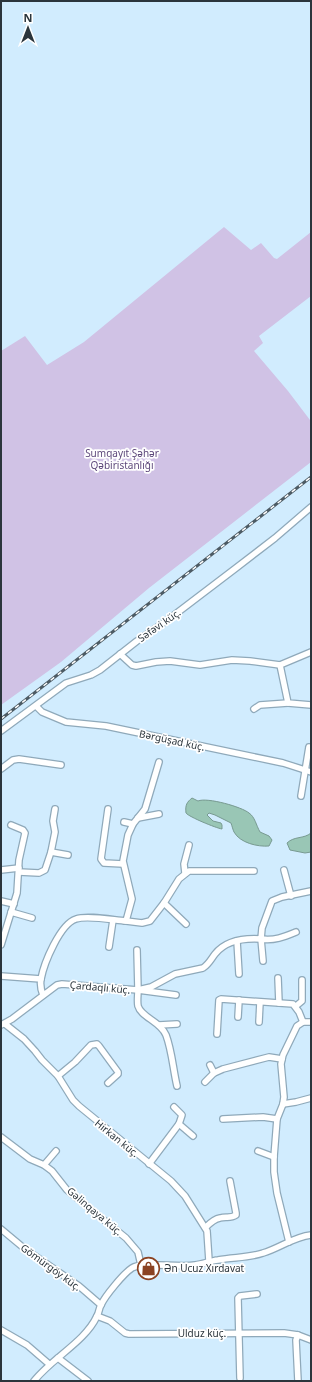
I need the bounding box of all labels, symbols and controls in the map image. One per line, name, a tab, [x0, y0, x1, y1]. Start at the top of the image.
north arrow	[8, 8, 48, 48]
text: N	[24, 10, 32, 25]
park label: Sumqayıt Şəhər Qəbiristanlığı	[85, 446, 159, 472]
street label: Səfəvi küç.	[135, 605, 183, 645]
street label: Bərgüşad küç.	[138, 726, 206, 754]
street label: Çardaqlı küç.	[69, 977, 131, 997]
street label: Hirkan küç.	[92, 1116, 142, 1160]
street label: Gəlinqaya küç.	[64, 1184, 126, 1238]
street label: Gömürgöy küç.	[18, 1240, 84, 1294]
shop icon: Ən Ucuz Xırdavat	[135, 1255, 161, 1281]
place label: Ən Ucuz Xırdavat	[164, 1261, 245, 1275]
street label: Ulduz küç.	[178, 1326, 226, 1340]

